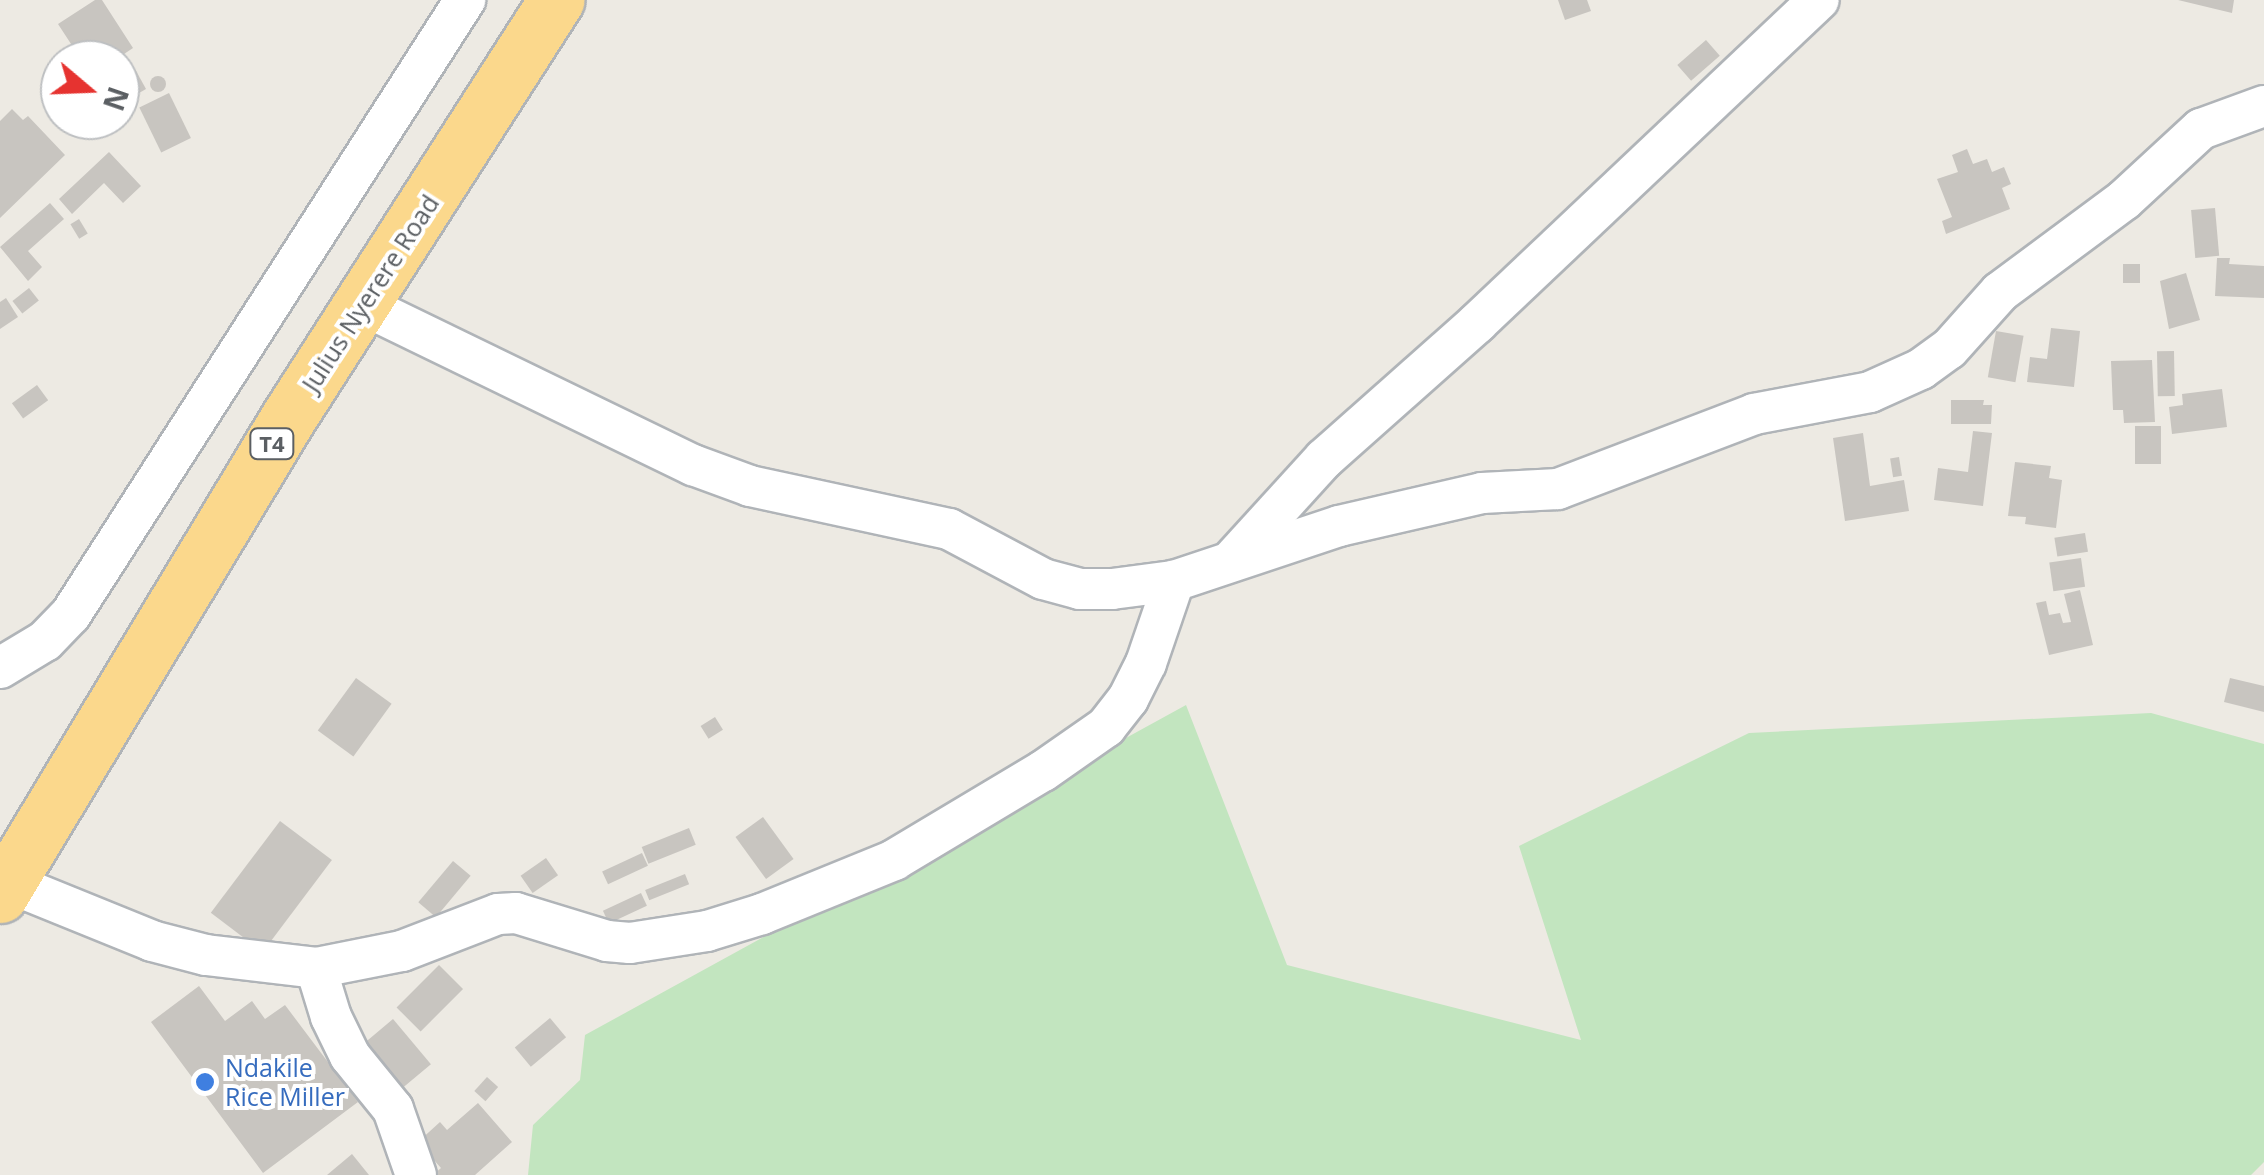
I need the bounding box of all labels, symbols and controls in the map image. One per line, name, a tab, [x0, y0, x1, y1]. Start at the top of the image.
north arrow	[40, 40, 140, 140]
text: N	[95, 82, 138, 116]
street label: Julius Nyerere Road	[295, 189, 445, 397]
road number: T4	[247, 427, 297, 461]
place label: Ndakile Rice Miller	[225, 1053, 345, 1112]
marker: Ndakile Rice Miller	[194, 1071, 216, 1093]

